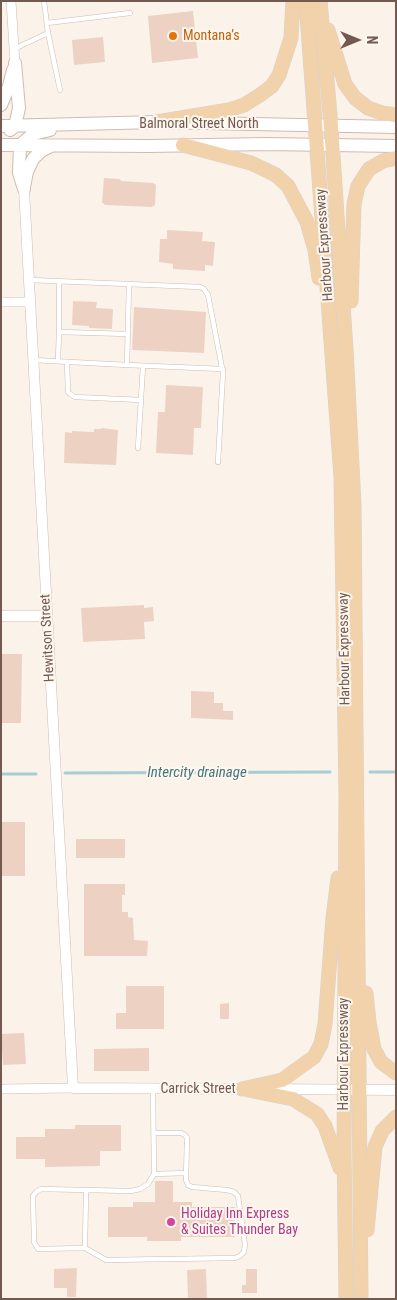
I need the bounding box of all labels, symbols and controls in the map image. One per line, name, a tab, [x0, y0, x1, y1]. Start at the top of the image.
north arrow	[332, 15, 382, 65]
place label: Montana’s	[183, 28, 240, 44]
marker: Montana’s	[167, 30, 179, 42]
text: N	[364, 36, 380, 44]
street label: Balmoral Street North	[139, 116, 259, 132]
street label: Harbour Expressway	[313, 188, 337, 302]
street label: Harbour Expressway	[336, 592, 354, 706]
street label: Hewitson Street	[37, 594, 59, 682]
water label: Intercity drainage	[147, 764, 247, 782]
street label: Harbour Expressway	[336, 998, 352, 1110]
street label: Carrick Street	[160, 1081, 236, 1097]
place label: Holiday Inn Express & Suites Thunder Bay	[181, 1206, 298, 1238]
marker: Holiday Inn Express & Suites Thunder Bay	[165, 1216, 177, 1228]

